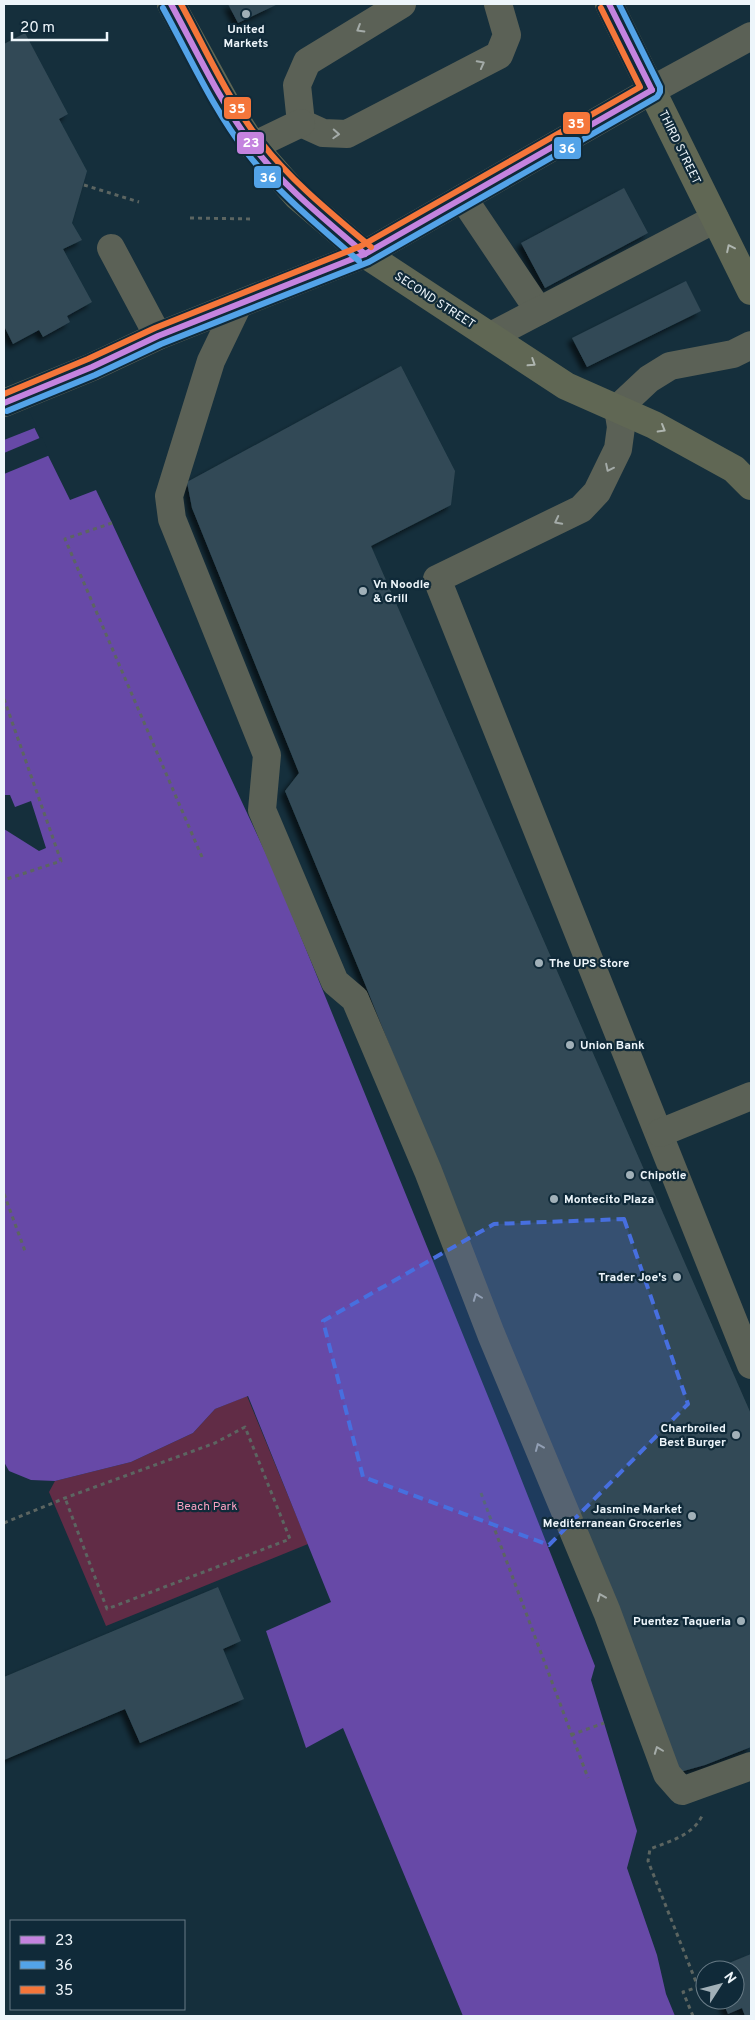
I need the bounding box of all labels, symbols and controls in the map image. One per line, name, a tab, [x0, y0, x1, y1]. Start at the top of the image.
marker: United Markets	[240, 8, 252, 20]
scale bar	[12, 10, 108, 42]
text: 20 m	[20, 19, 55, 38]
place label: United Markets	[224, 22, 269, 52]
one-way arrow	[357, 23, 366, 33]
one-way arrow	[476, 60, 485, 70]
line badge: 35	[223, 96, 252, 120]
text: 35	[229, 101, 245, 118]
street label: THIRD STREET	[654, 108, 704, 187]
line badge: 35	[562, 111, 591, 135]
text: 35	[568, 116, 584, 133]
one-way arrow	[332, 128, 340, 139]
line badge: 23	[236, 131, 265, 155]
text: 23	[243, 135, 259, 152]
line badge: 36	[553, 136, 582, 160]
text: 36	[559, 141, 576, 158]
line badge: 36	[253, 165, 282, 189]
text: 36	[260, 170, 277, 187]
one-way arrow	[726, 244, 736, 253]
street label: SECOND STREET	[391, 269, 478, 333]
one-way arrow	[526, 357, 535, 366]
one-way arrow	[657, 423, 666, 433]
one-way arrow	[605, 463, 615, 472]
one-way arrow	[555, 515, 564, 525]
place label: Vn Noodle & Grill	[373, 577, 430, 607]
marker: Vn Noodle & Grill	[357, 585, 369, 597]
place label: The UPS Store	[549, 956, 630, 972]
marker: The UPS Store	[533, 957, 545, 969]
place label: Union Bank	[580, 1038, 645, 1054]
marker: Union Bank	[564, 1039, 576, 1051]
place label: Chipotle	[640, 1168, 687, 1184]
marker: Chipotle	[624, 1169, 636, 1181]
place label: Montecito Plaza	[564, 1192, 654, 1208]
marker: Montecito Plaza	[548, 1193, 560, 1205]
place label: Trader Joe's	[598, 1270, 667, 1286]
marker: Trader Joe's	[671, 1271, 683, 1283]
one-way arrow	[473, 1293, 483, 1302]
place label: Charbroiled Best Burger	[659, 1421, 726, 1451]
marker: Charbroiled Best Burger	[730, 1429, 742, 1441]
one-way arrow	[535, 1443, 546, 1452]
park label: Beach Park	[176, 1499, 238, 1515]
place label: Jasmine Market Mediterranean Groceries	[543, 1502, 682, 1532]
marker: Jasmine Market Mediterranean Groceries	[686, 1510, 698, 1522]
one-way arrow	[597, 1593, 608, 1602]
place label: Puentez Taqueria	[633, 1614, 731, 1630]
marker: Puentez Taqueria	[735, 1615, 747, 1627]
one-way arrow	[654, 1746, 664, 1754]
legend	[10, 1920, 185, 2010]
text: 23	[55, 1932, 73, 1951]
text: 36	[55, 1957, 73, 1976]
north arrow	[695, 1960, 745, 2010]
text: N	[719, 1969, 739, 1987]
text: 35	[55, 1982, 73, 2001]

